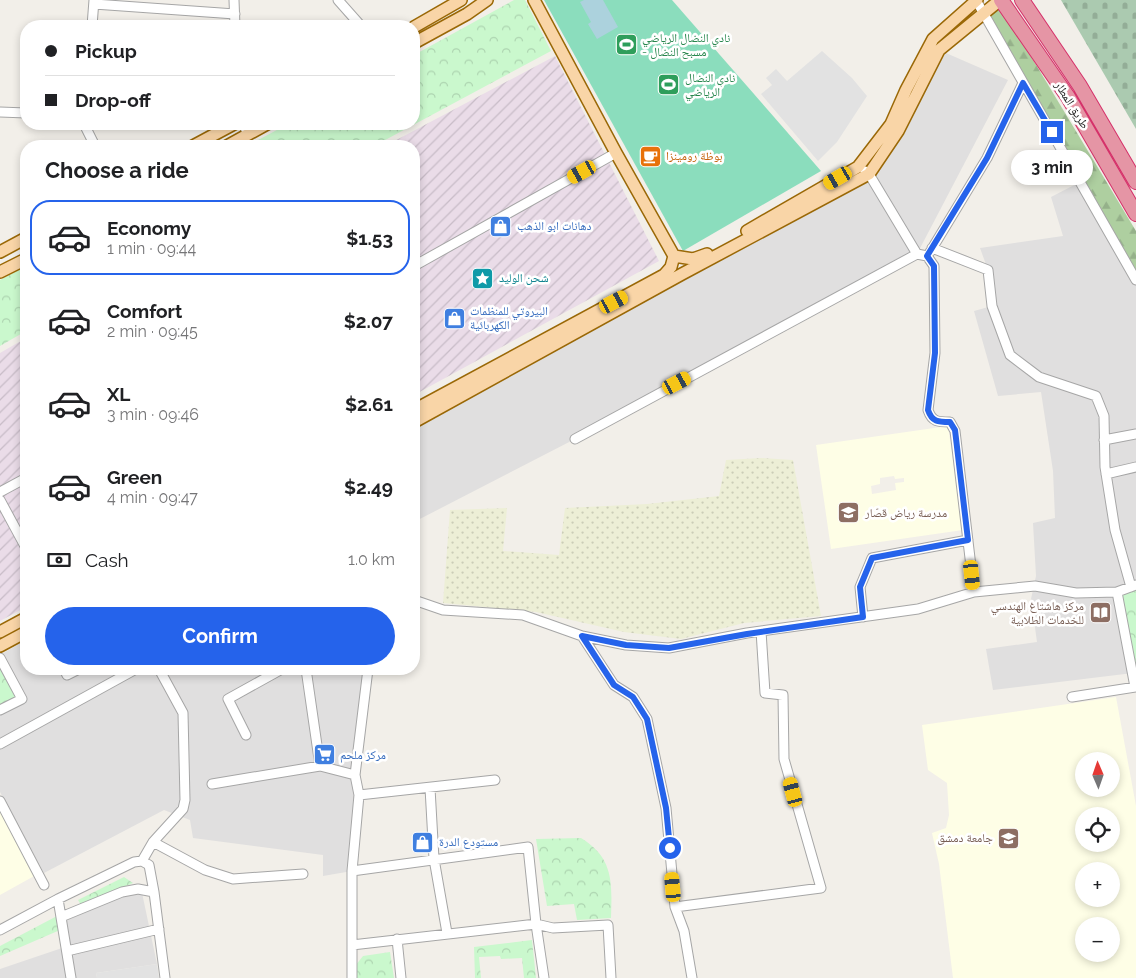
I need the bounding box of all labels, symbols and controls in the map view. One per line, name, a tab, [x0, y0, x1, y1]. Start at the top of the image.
place label: نادي النضال الرياضي - مسبح النضال	[642, 31, 730, 59]
sports icon: نادي النضال الرياضي - مسبح النضال	[614, 33, 638, 57]
text: Pickup	[75, 40, 137, 62]
place label: نادي النضال الرياضي	[685, 71, 735, 102]
sports icon: نادي النضال الرياضي	[657, 73, 681, 97]
street label: طريق المطار	[1051, 78, 1092, 131]
text: Drop-off	[75, 89, 151, 111]
route end	[1041, 121, 1063, 143]
cafe icon: بوظة رومينزا	[638, 144, 662, 168]
place label: بوظة رومينزا	[666, 149, 723, 163]
callout: 3 min	[1011, 150, 1093, 184]
text: Choose a ride	[45, 157, 189, 183]
car	[565, 158, 598, 186]
text: 3 min	[1031, 158, 1073, 177]
car	[821, 164, 854, 192]
shop icon: دهانات ابو الذهب	[489, 214, 513, 238]
icon: car	[47, 215, 92, 260]
text: Economy	[107, 217, 191, 239]
place label: دهانات ابو الذهب	[517, 219, 592, 233]
text: $1.53	[346, 227, 393, 249]
text: 1 min · 09:44	[107, 239, 196, 258]
place icon: شحن الوليد	[471, 266, 495, 290]
place label: شحن الوليد	[499, 271, 549, 285]
car	[597, 288, 630, 316]
icon: car	[47, 298, 92, 343]
text: Comfort	[107, 300, 182, 322]
place label: البيروتي للمنظمات الكهربائية	[470, 304, 548, 332]
shop icon: البيروتي للمنظمات الكهربائية	[442, 306, 466, 330]
text: $2.07	[344, 310, 393, 332]
text: 2 min · 09:45	[107, 322, 198, 341]
car	[660, 369, 693, 397]
icon: car	[47, 381, 92, 426]
text: XL	[107, 383, 130, 405]
text: $2.61	[345, 393, 393, 415]
text: 3 min · 09:46	[107, 405, 199, 424]
icon: car	[47, 464, 92, 509]
text: Green	[107, 466, 162, 488]
text: $2.49	[344, 476, 393, 498]
text: 4 min · 09:47	[107, 488, 198, 507]
school or university icon: مدرسة رياض قصّار	[837, 501, 861, 525]
place label: مدرسة رياض قصّار	[864, 506, 947, 520]
icon: cash	[45, 546, 73, 574]
text: Cash	[85, 549, 129, 571]
text: 1.0 km	[348, 550, 395, 569]
car	[962, 559, 981, 591]
place label: مركز هاشتاغ الهندسي للخدمات الطلابية	[991, 599, 1084, 627]
library icon: مركز هاشتاغ الهندسي للخدمات الطلابية	[1088, 601, 1112, 625]
button: Confirm	[45, 607, 395, 665]
supermarket icon: مركز ملحم	[312, 743, 336, 767]
place label: مركز ملحم	[340, 748, 386, 763]
north arrow	[1075, 752, 1120, 798]
map controls	[1075, 752, 1120, 962]
car	[781, 776, 804, 808]
button: locate	[1075, 807, 1120, 852]
school or university icon: جامعة دمشق	[997, 826, 1021, 850]
shop icon: مستودع الدرة	[411, 830, 435, 854]
place label: جامعة دمشق	[937, 831, 993, 845]
place label: مستودع الدرة	[439, 835, 498, 850]
route start	[659, 837, 681, 859]
button: +	[1075, 862, 1120, 907]
car	[664, 871, 681, 903]
button: −	[1075, 917, 1120, 962]

